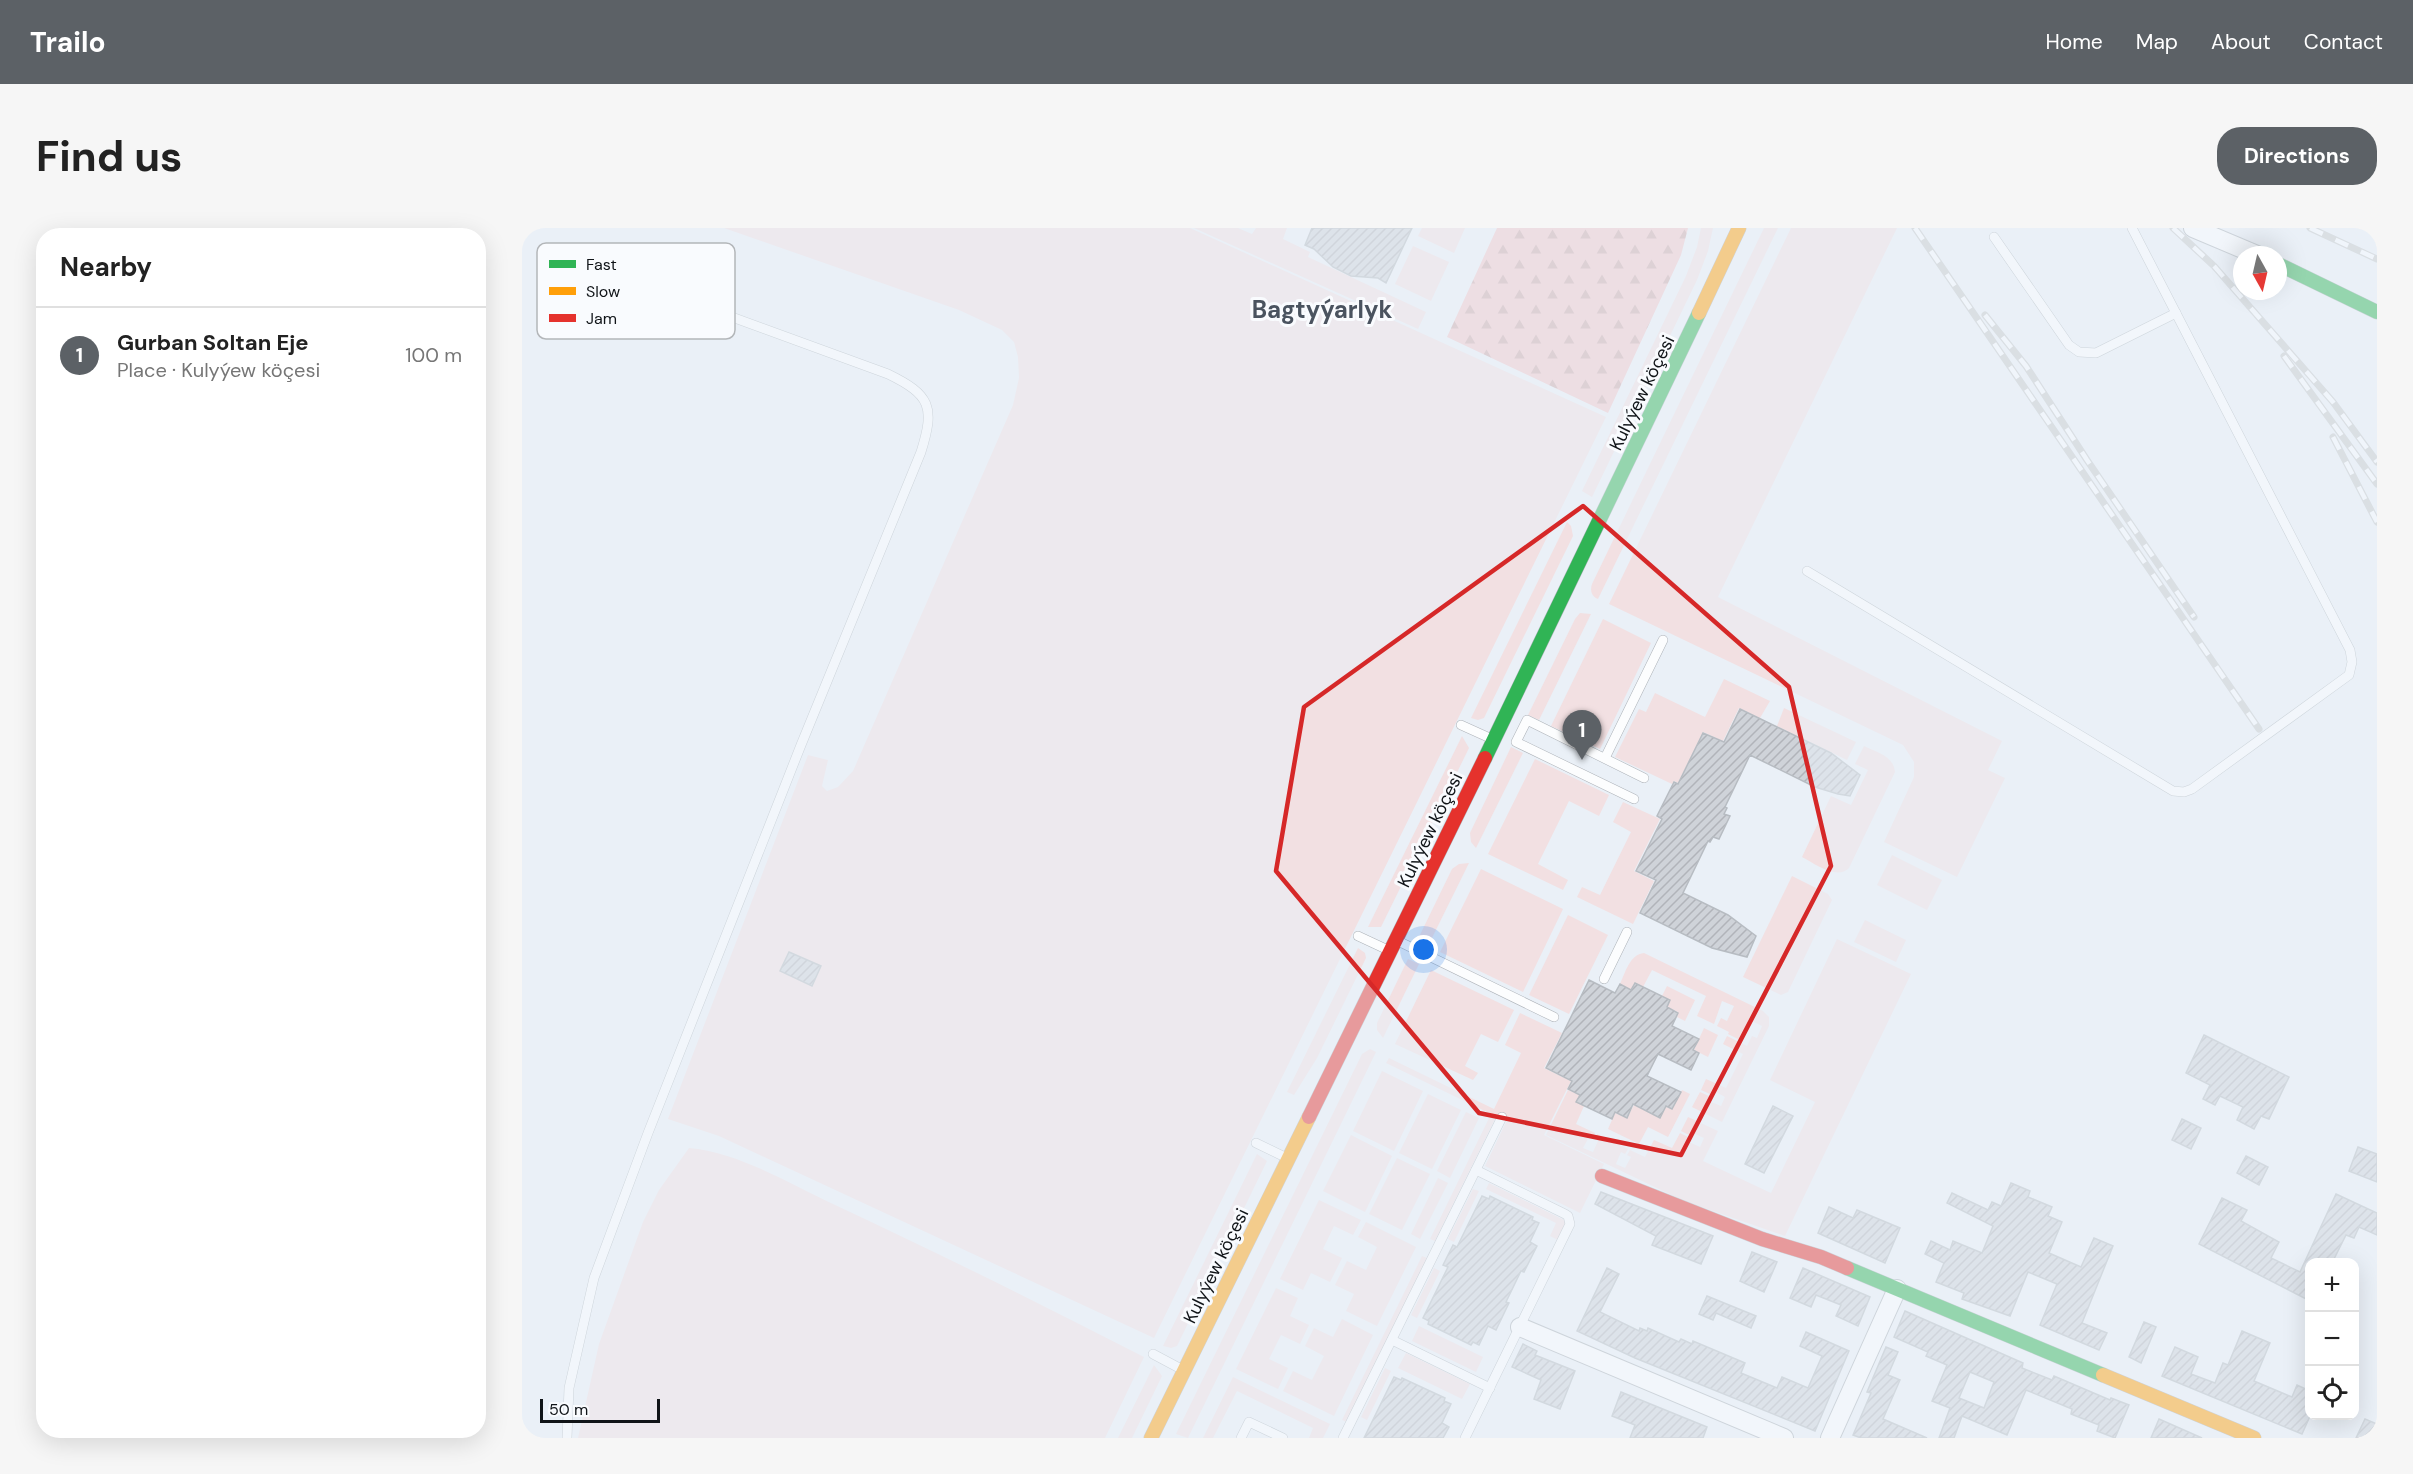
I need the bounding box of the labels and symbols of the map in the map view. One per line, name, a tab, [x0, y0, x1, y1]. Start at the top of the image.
legend	[537, 243, 735, 339]
north arrow	[2233, 246, 2287, 300]
text: Fast	[586, 254, 617, 275]
text: Slow	[586, 281, 620, 302]
district label: Bagtyýarlyk	[1252, 294, 1392, 325]
text: Jam	[586, 308, 617, 329]
street label: Kulyýew köçesi	[1604, 332, 1680, 454]
pin: 1	[1562, 710, 1602, 760]
street label: Kulyýew köçesi	[1392, 769, 1468, 891]
your location	[1409, 935, 1438, 964]
street label: Kulyýew köçesi	[1178, 1205, 1254, 1327]
scale bar	[540, 1396, 660, 1424]

